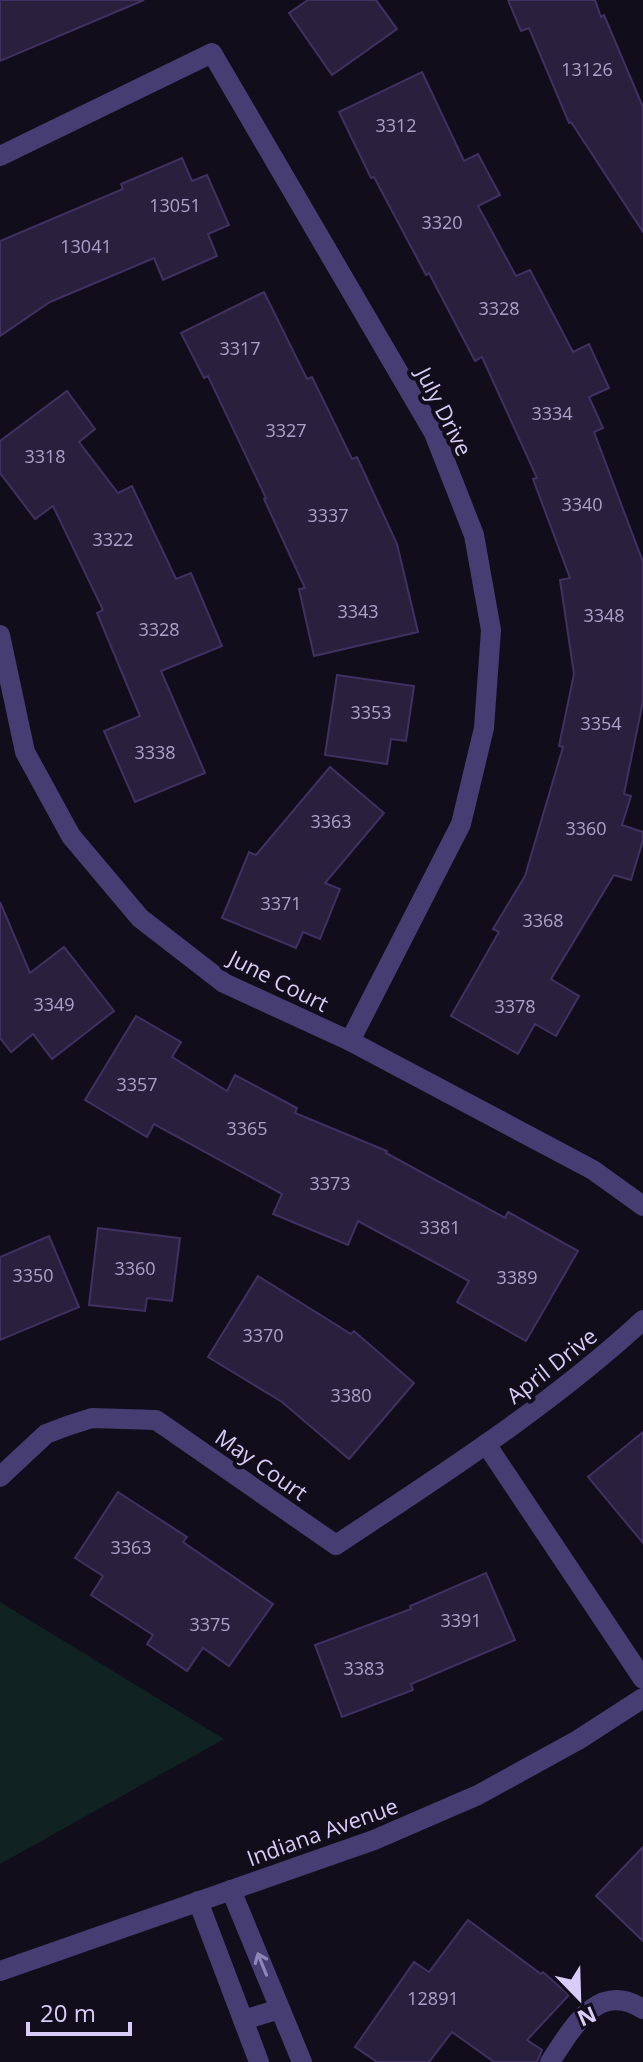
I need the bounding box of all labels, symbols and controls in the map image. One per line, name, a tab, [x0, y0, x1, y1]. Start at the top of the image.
house number: 13126	[561, 57, 613, 81]
house number: 3312	[375, 113, 417, 137]
house number: 13051	[149, 193, 201, 217]
house number: 3320	[421, 210, 463, 234]
house number: 13041	[60, 234, 112, 258]
house number: 3328	[478, 296, 520, 320]
house number: 3317	[219, 336, 261, 360]
street label: July Drive	[409, 360, 480, 460]
house number: 3334	[531, 401, 573, 425]
house number: 3327	[265, 418, 307, 442]
house number: 3318	[24, 444, 66, 468]
house number: 3340	[561, 492, 603, 516]
house number: 3337	[307, 503, 349, 527]
house number: 3322	[92, 527, 134, 551]
house number: 3343	[337, 599, 379, 623]
house number: 3348	[583, 603, 625, 627]
house number: 3328	[138, 617, 180, 641]
house number: 3353	[350, 700, 392, 724]
house number: 3354	[580, 711, 622, 735]
house number: 3338	[134, 740, 176, 764]
house number: 3363	[310, 809, 352, 833]
house number: 3360	[565, 816, 607, 840]
house number: 3371	[260, 891, 302, 915]
house number: 3368	[522, 908, 564, 932]
street label: June Court	[222, 941, 334, 1018]
house number: 3349	[33, 992, 75, 1016]
house number: 3378	[494, 994, 536, 1018]
house number: 3357	[116, 1072, 158, 1096]
house number: 3365	[226, 1116, 268, 1140]
house number: 3373	[309, 1171, 351, 1195]
house number: 3381	[419, 1215, 461, 1239]
house number: 3360	[114, 1256, 156, 1280]
house number: 3350	[12, 1263, 54, 1287]
house number: 3389	[496, 1265, 538, 1289]
street label: April Drive	[500, 1320, 602, 1410]
house number: 3370	[242, 1323, 284, 1347]
house number: 3380	[330, 1383, 372, 1407]
street label: May Court	[210, 1421, 314, 1507]
house number: 3363	[110, 1535, 152, 1559]
house number: 3391	[440, 1608, 482, 1632]
house number: 3375	[189, 1612, 231, 1636]
house number: 3383	[343, 1656, 385, 1680]
street label: Indiana Avenue	[242, 1790, 402, 1872]
one-way arrow	[253, 1952, 268, 1977]
north arrow	[539, 1958, 619, 2038]
scale bar	[28, 1986, 130, 2036]
house number: 12891	[407, 1986, 459, 2010]
text: 20 m	[40, 1996, 96, 2029]
text: N	[573, 2000, 601, 2035]

